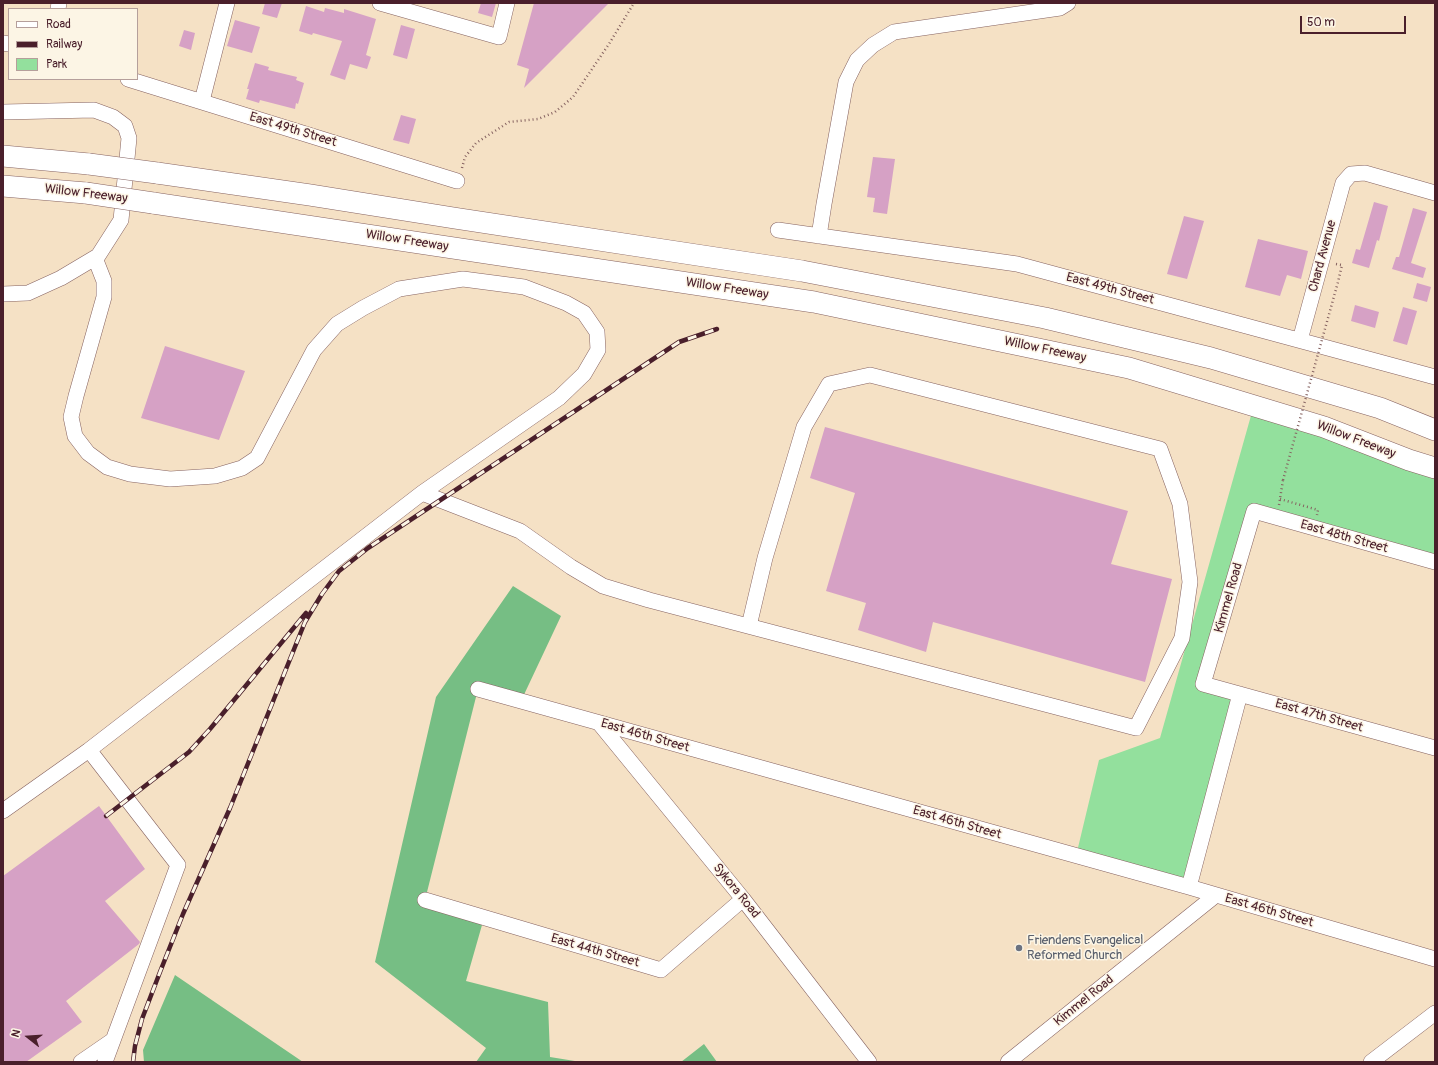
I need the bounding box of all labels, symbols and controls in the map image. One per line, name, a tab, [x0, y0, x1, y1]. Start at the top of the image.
legend	[8, 8, 138, 80]
scale bar	[1302, 8, 1408, 34]
text: 50 m	[1307, 15, 1335, 30]
text: Road	[46, 17, 71, 32]
text: Railway	[46, 37, 82, 52]
text: Park	[46, 57, 67, 72]
street label: East 49th Street	[248, 109, 338, 151]
street label: Willow Freeway	[44, 181, 128, 207]
street label: Chard Avenue	[1306, 218, 1340, 294]
street label: Willow Freeway	[365, 227, 449, 255]
street label: East 49th Street	[1064, 270, 1156, 308]
street label: Willow Freeway	[685, 275, 769, 303]
street label: Willow Freeway	[1003, 334, 1087, 366]
street label: Willow Freeway	[1314, 418, 1398, 462]
street label: East 48th Street	[1299, 517, 1389, 557]
street label: Kimmel Road	[1212, 561, 1246, 635]
street label: East 47th Street	[1273, 696, 1365, 736]
street label: East 46th Street	[599, 716, 691, 756]
street label: East 46th Street	[911, 803, 1003, 843]
street label: Sykora Road	[709, 860, 763, 922]
street label: East 46th Street	[1223, 891, 1315, 931]
street label: East 44th Street	[549, 931, 641, 971]
place label: Friendens Evangelical Reformed Church	[1027, 933, 1143, 964]
marker: Friendens Evangelical Reformed Church	[1014, 943, 1024, 953]
street label: Kimmel Road	[1051, 972, 1117, 1030]
north arrow	[8, 1017, 48, 1057]
text: N	[9, 1028, 23, 1039]

